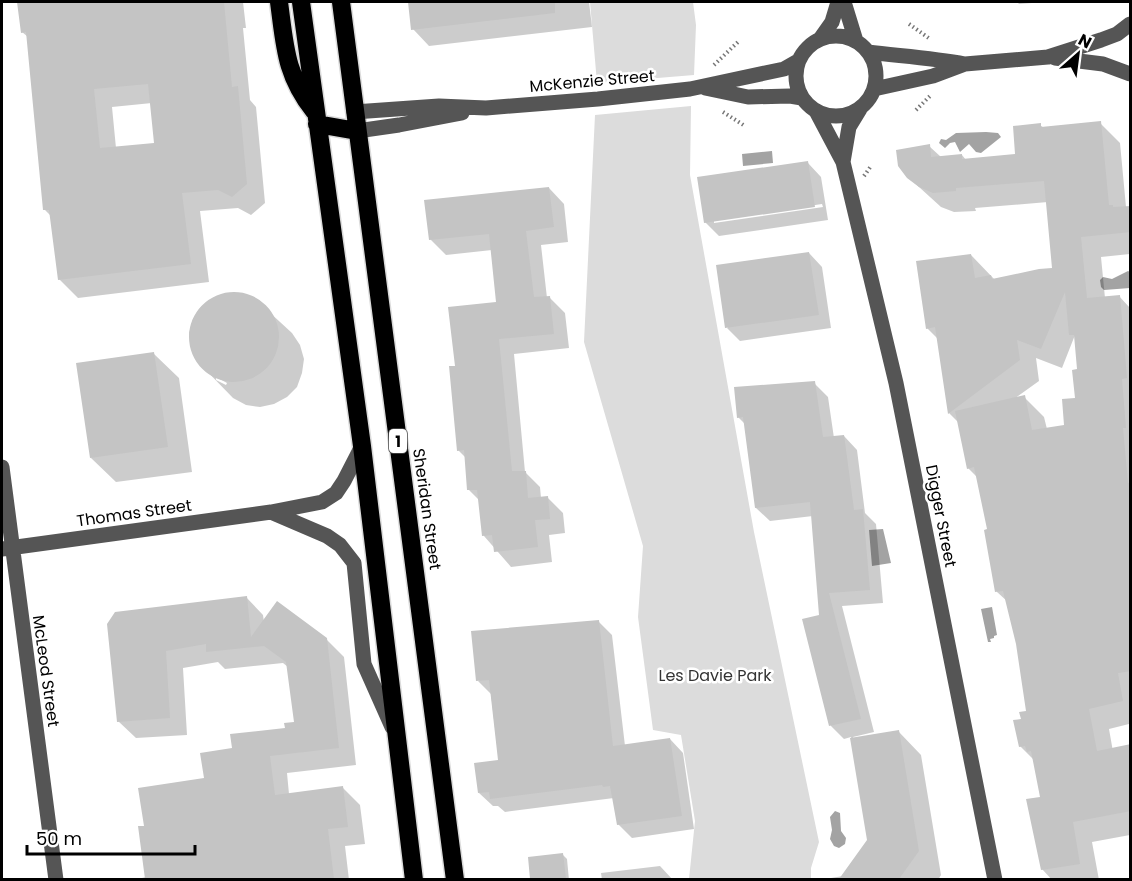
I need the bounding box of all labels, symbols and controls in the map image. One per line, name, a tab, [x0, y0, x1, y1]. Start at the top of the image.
north arrow	[1048, 24, 1108, 84]
text: N	[1074, 28, 1096, 54]
street label: McKenzie Street	[528, 64, 656, 98]
road number: 1	[389, 429, 407, 453]
street label: Sheridan Street	[407, 447, 447, 571]
street label: Digger Street	[920, 463, 962, 569]
street label: Thomas Street	[75, 494, 193, 532]
street label: McLeod Street	[27, 614, 65, 728]
park label: Les Davie Park	[659, 664, 772, 687]
scale bar	[27, 818, 195, 856]
text: 50 m	[36, 826, 82, 851]

